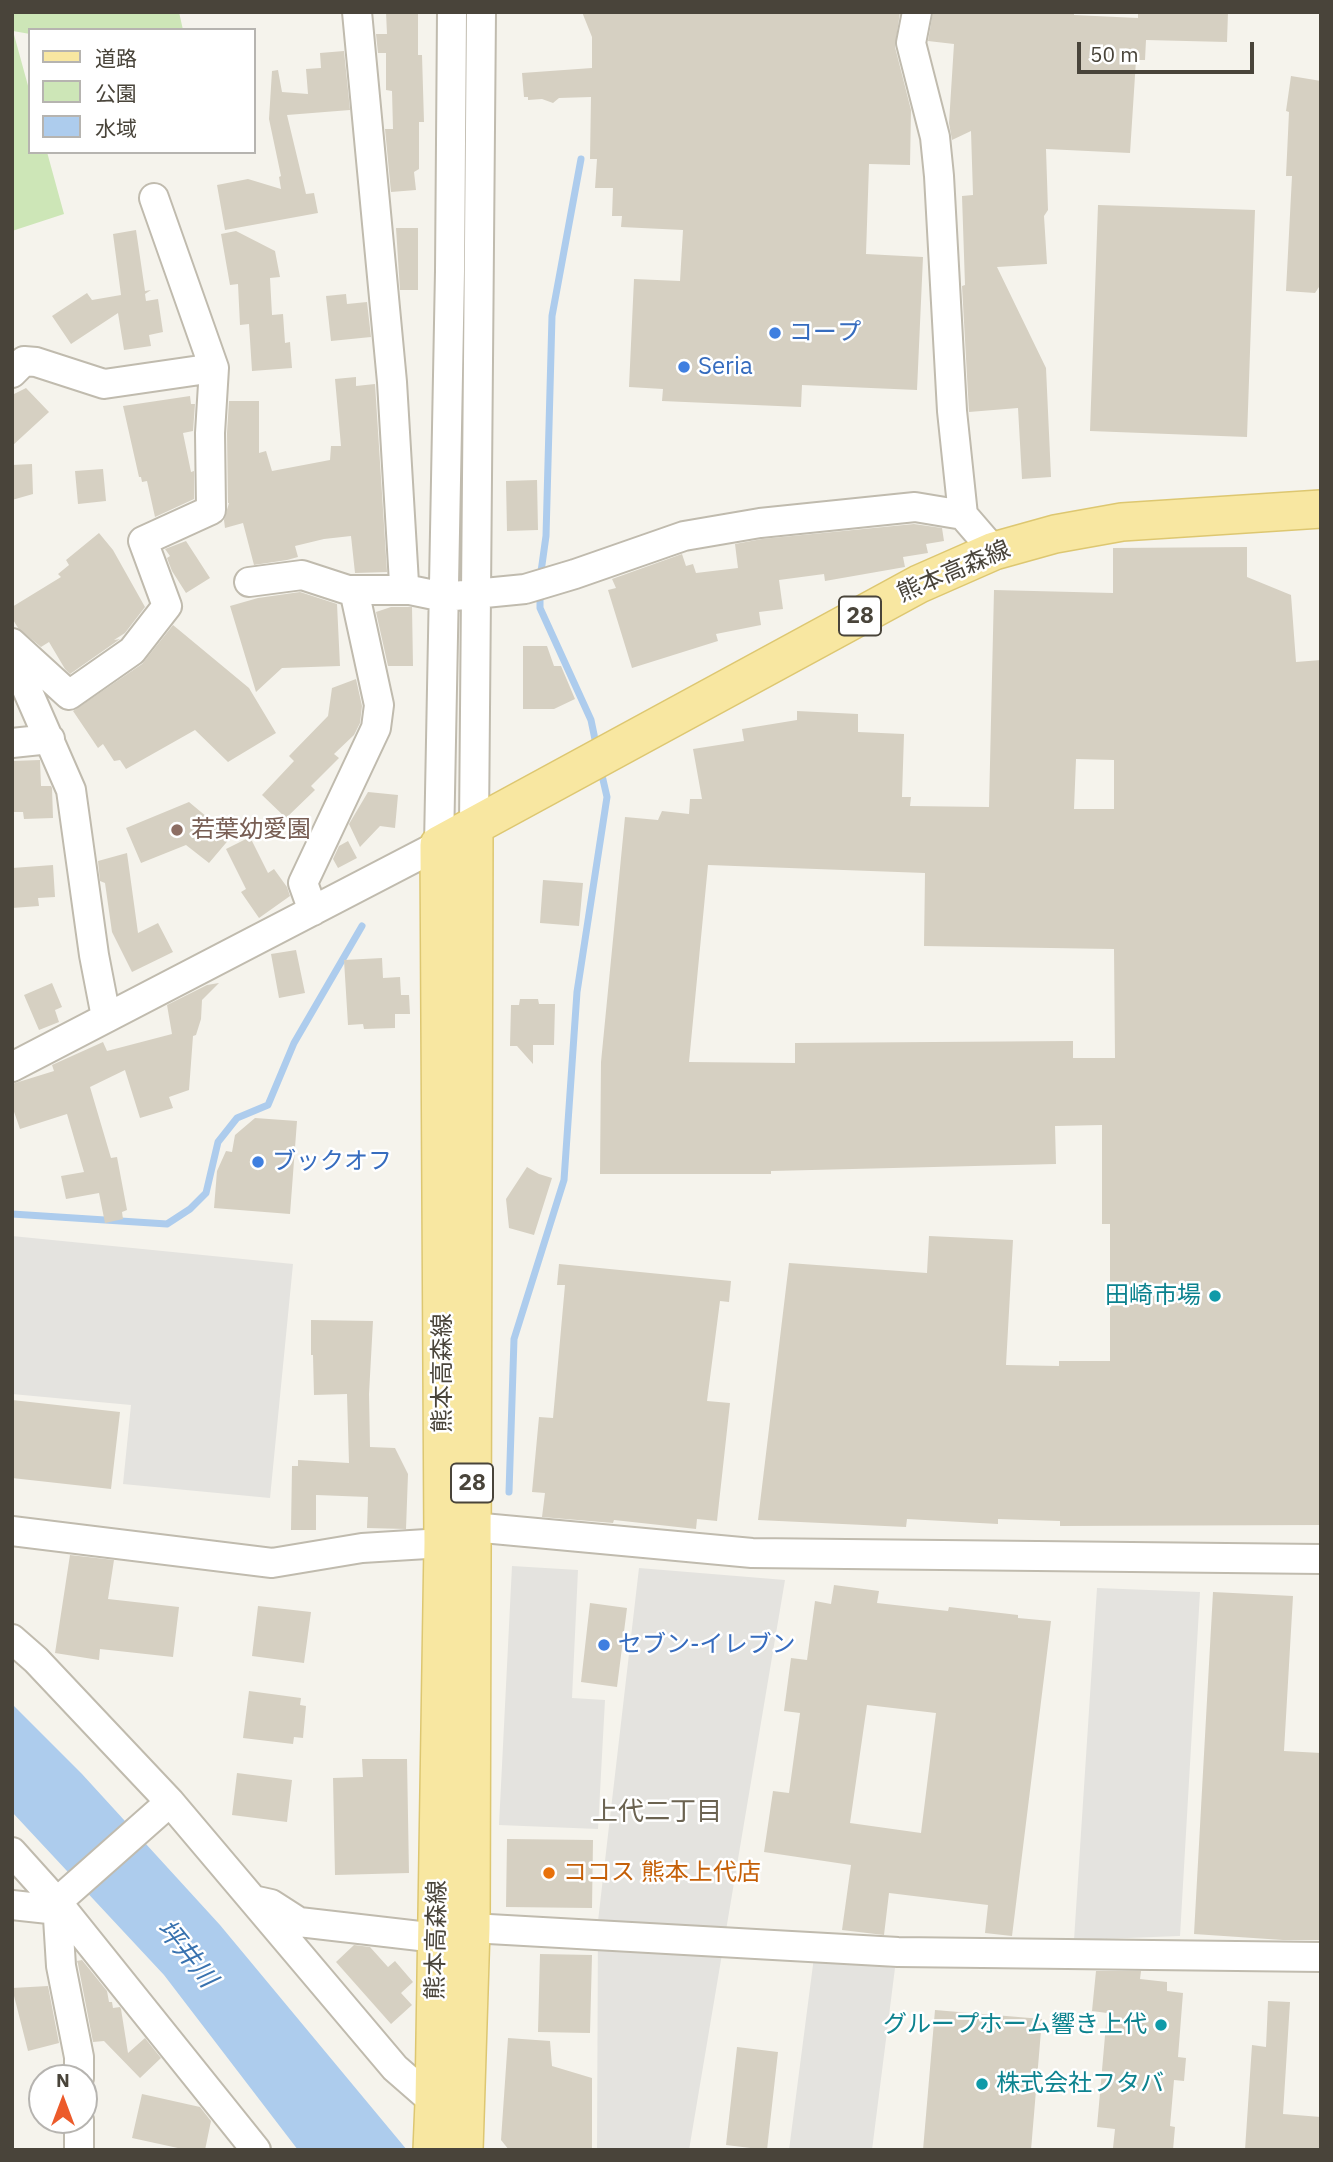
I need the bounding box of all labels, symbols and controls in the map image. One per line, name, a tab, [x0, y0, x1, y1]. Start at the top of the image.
legend	[28, 28, 256, 154]
scale bar	[1081, 28, 1258, 72]
text: 50 m	[1090, 40, 1139, 68]
text: 道路	[95, 44, 137, 72]
text: 公園	[95, 79, 137, 107]
text: 水域	[95, 114, 137, 142]
place label: コープ	[789, 319, 861, 347]
marker: コープ	[767, 325, 783, 341]
place label: Seria	[698, 353, 753, 381]
marker: Seria	[676, 359, 692, 375]
street label: 熊本高森線	[893, 535, 1015, 609]
road number: 28	[839, 596, 881, 636]
place label: 若葉幼愛園	[191, 816, 311, 844]
marker: 若葉幼愛園	[169, 822, 185, 838]
place label: ブックオフ	[272, 1148, 392, 1176]
marker: ブックオフ	[250, 1154, 266, 1170]
place label: 田崎市場	[1105, 1282, 1201, 1310]
marker: 田崎市場	[1207, 1288, 1223, 1304]
street label: 熊本高森線	[429, 1313, 457, 1433]
road number: 28	[451, 1464, 493, 1502]
place label: セブン-イレブン	[618, 1631, 796, 1659]
marker: セブン-イレブン	[596, 1637, 612, 1653]
district label: 上代二丁目	[592, 1796, 722, 1828]
place label: ココス 熊本上代店	[563, 1859, 761, 1887]
marker: ココス 熊本上代店	[541, 1865, 557, 1881]
street label: 熊本高森線	[422, 1880, 452, 2000]
water label: 坪井川	[149, 1914, 223, 1994]
place label: グループホーム響き上代	[883, 2011, 1147, 2039]
marker: グループホーム響き上代	[1153, 2017, 1169, 2033]
north arrow	[28, 2064, 98, 2134]
text: N	[56, 2068, 70, 2092]
place label: 株式会社フタバ	[996, 2070, 1164, 2098]
marker: 株式会社フタバ	[974, 2076, 990, 2092]

